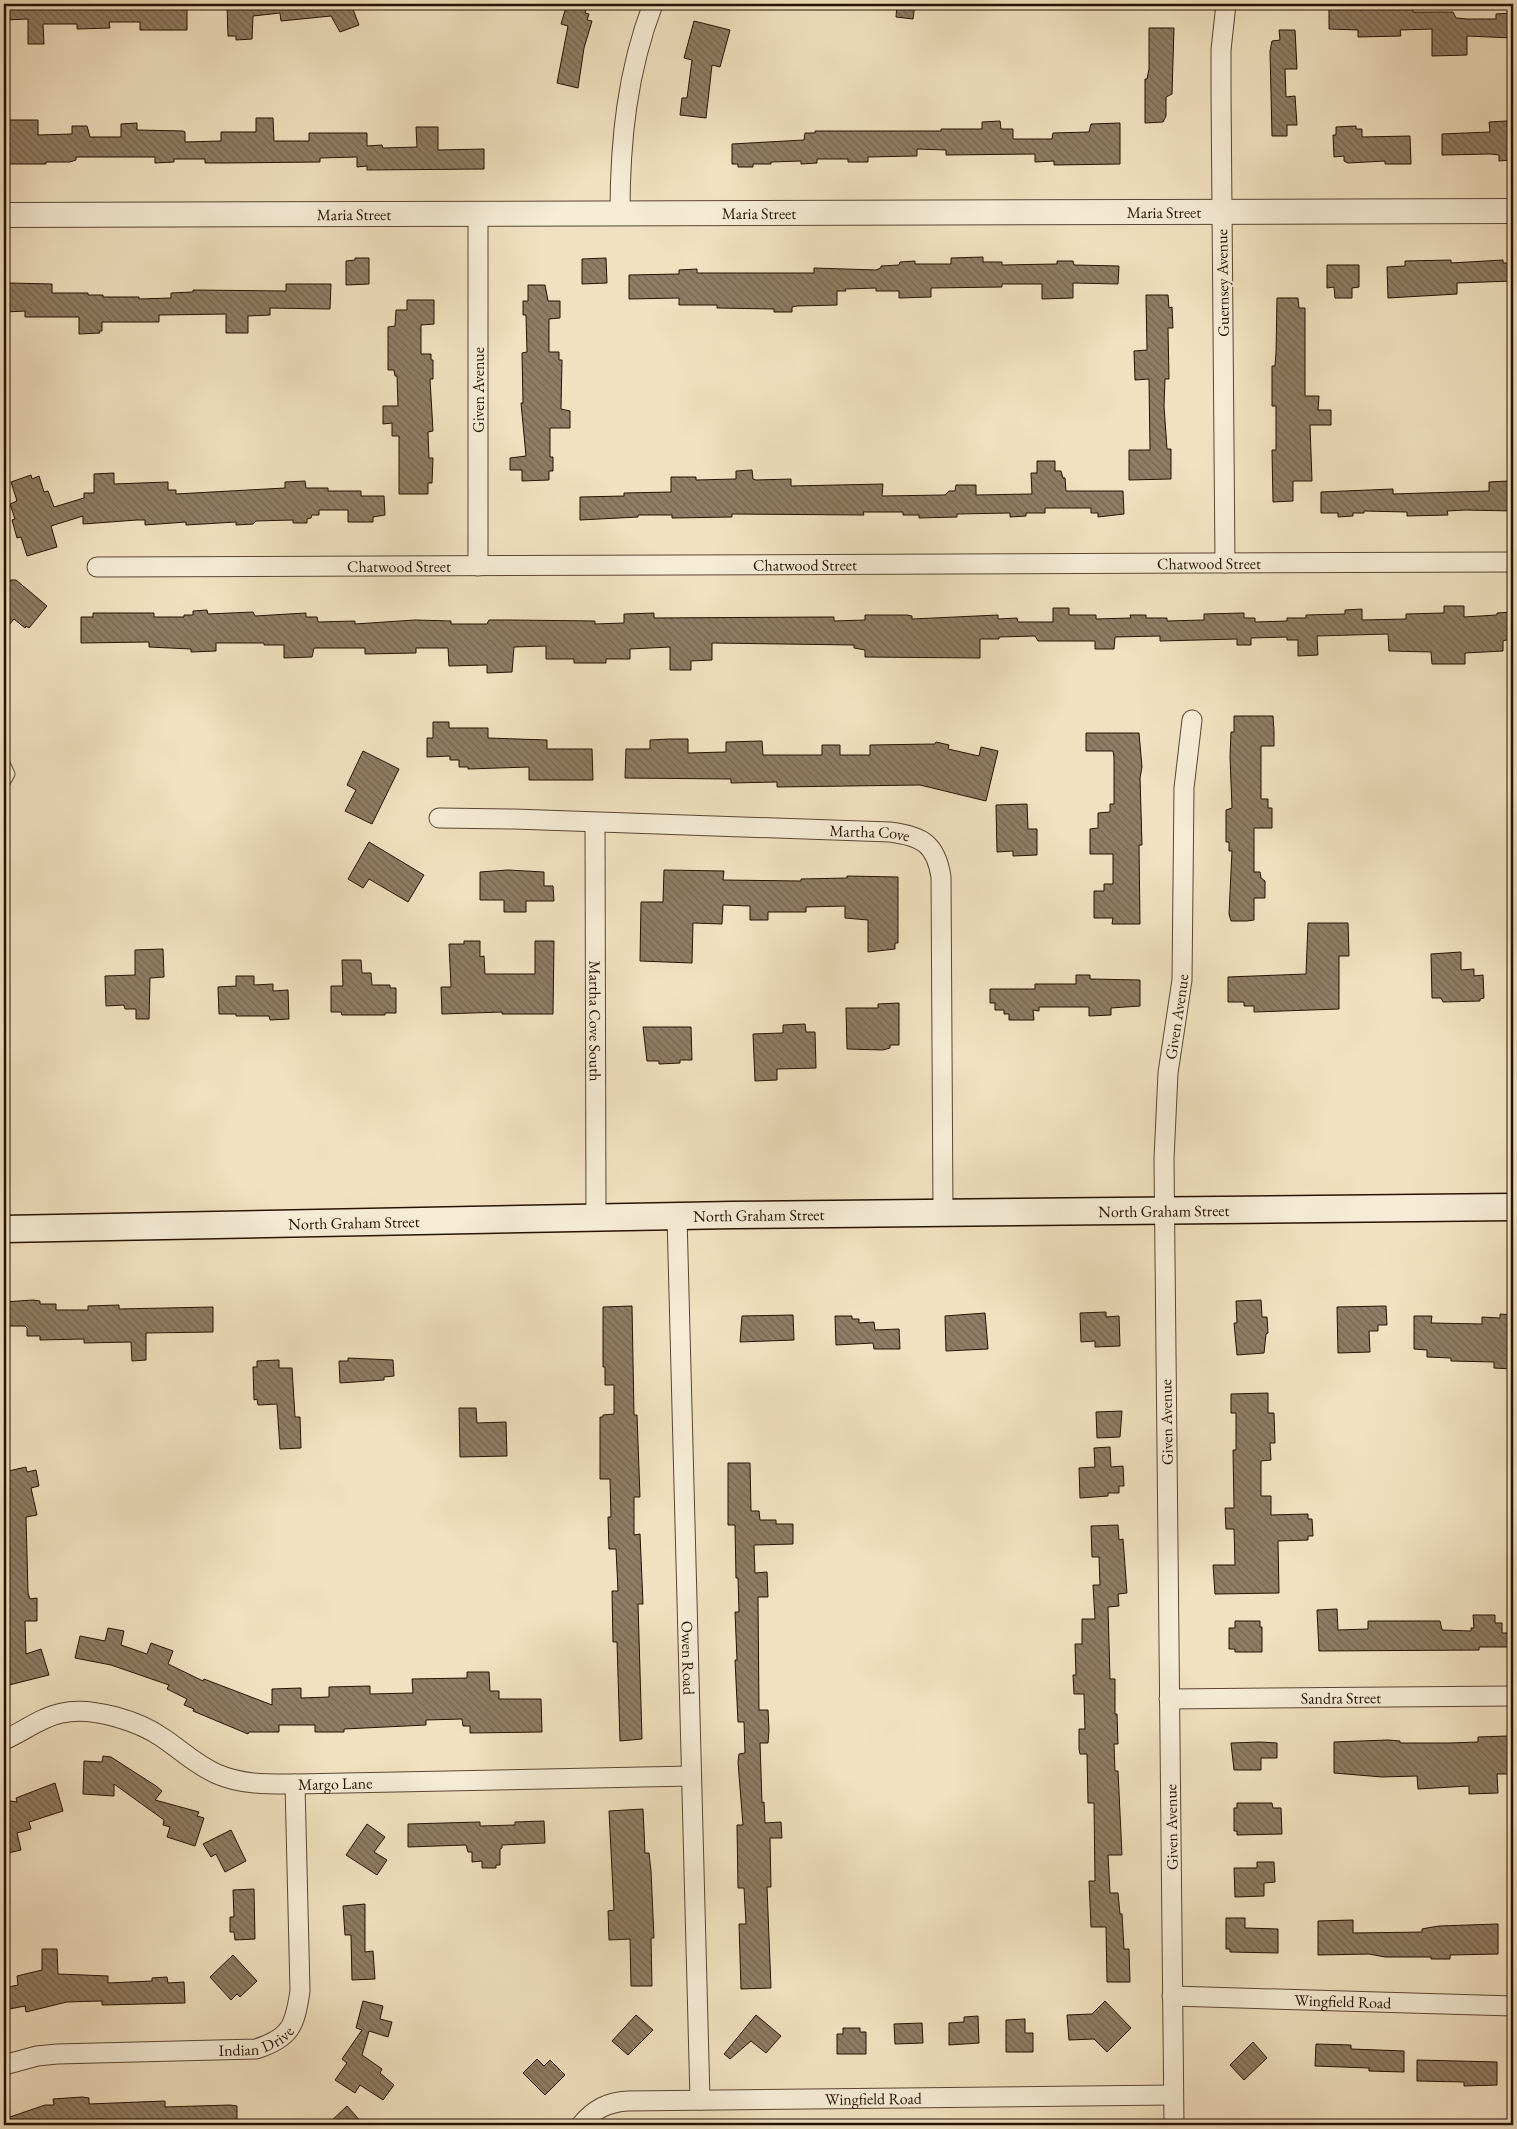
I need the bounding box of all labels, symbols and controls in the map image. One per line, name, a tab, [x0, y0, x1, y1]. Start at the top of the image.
street label: Maria Street	[1127, 202, 1201, 223]
street label: Maria Street	[722, 203, 796, 224]
street label: Maria Street	[317, 204, 391, 225]
street label: Guernsey Avenue	[1211, 229, 1234, 337]
street label: Given Avenue	[468, 347, 489, 433]
street label: Chatwood Street	[1157, 553, 1261, 574]
street label: Chatwood Street	[753, 554, 857, 576]
street label: Chatwood Street	[347, 556, 451, 577]
street label: Martha Cove	[829, 820, 912, 846]
street label: Martha Cove South	[584, 960, 606, 1082]
street label: Given Avenue	[1160, 974, 1193, 1061]
street label: North Graham Street	[1098, 1200, 1230, 1222]
street label: North Graham Street	[693, 1204, 825, 1227]
street label: North Graham Street	[288, 1211, 420, 1235]
street label: Given Avenue	[1155, 1379, 1178, 1465]
street label: Owen Road	[677, 1620, 699, 1696]
street label: Sandra Street	[1301, 1687, 1381, 1709]
street label: Margo Lane	[298, 1772, 373, 1795]
street label: Given Avenue	[1160, 1784, 1183, 1870]
street label: Wingfield Road	[1294, 1990, 1393, 2013]
street label: Indian Drive	[218, 2022, 299, 2061]
street label: Wingfield Road	[825, 2088, 923, 2110]

